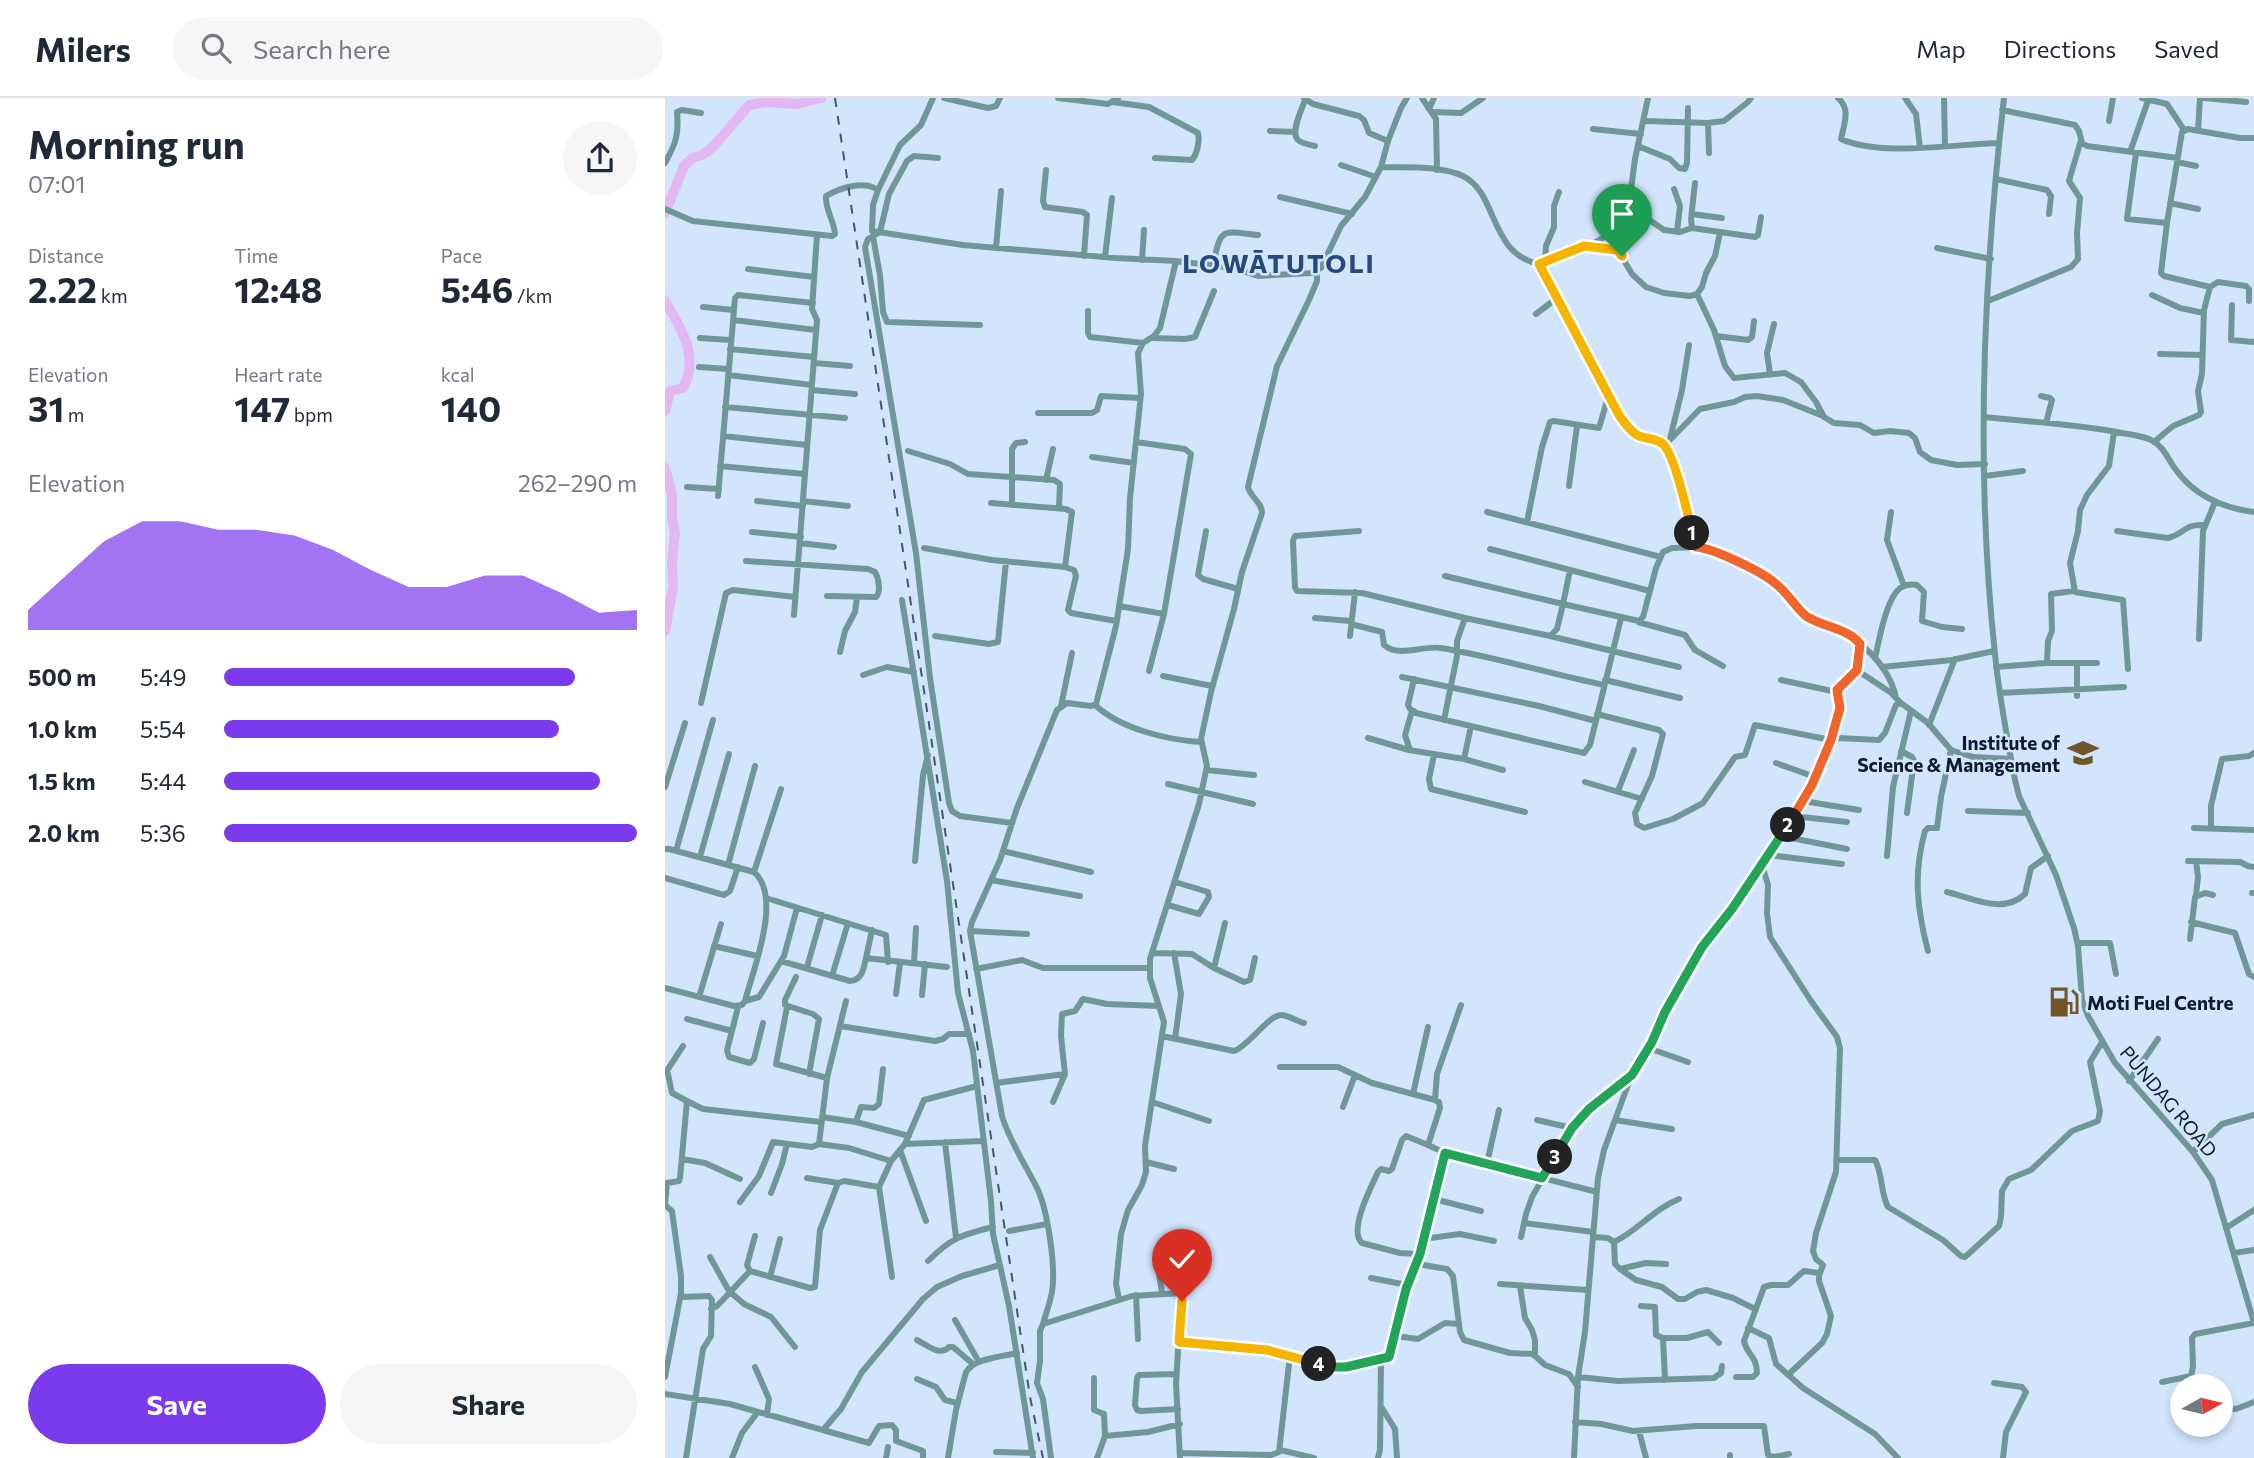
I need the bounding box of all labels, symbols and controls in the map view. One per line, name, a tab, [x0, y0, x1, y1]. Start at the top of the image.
search box	[173, 17, 663, 80]
text: Milers	[35, 28, 131, 69]
icon: search	[197, 29, 235, 67]
text: Search here	[253, 33, 390, 64]
text: Map	[1916, 34, 1966, 63]
text: Directions	[2004, 34, 2116, 63]
text: Saved	[2154, 34, 2219, 63]
text: Morning run	[28, 120, 245, 167]
button: share	[563, 121, 637, 195]
text: 07:01	[28, 170, 85, 198]
pin	[1592, 184, 1652, 256]
icon: arrive	[1603, 195, 1641, 233]
text: Distance	[28, 244, 104, 267]
text: Time	[234, 244, 278, 267]
text: Pace	[441, 244, 482, 267]
district label: LOWĀTUTOLI	[1182, 247, 1376, 278]
text: 2.22	[28, 267, 97, 310]
text: 12:48	[234, 267, 322, 310]
text: 5:46	[441, 267, 513, 310]
text: km	[97, 284, 128, 307]
text: /km	[513, 284, 552, 307]
text: Elevation	[28, 363, 108, 386]
text: Heart rate	[234, 363, 323, 386]
text: kcal	[441, 363, 475, 386]
text: 31	[28, 386, 64, 429]
text: 147	[234, 386, 290, 429]
text: 140	[441, 386, 501, 429]
text: m	[64, 403, 84, 426]
text: bpm	[290, 403, 333, 426]
text: Elevation	[28, 469, 125, 497]
text: 262–290 m	[518, 469, 637, 497]
pin: 1	[1675, 516, 1709, 550]
text: 1	[1687, 521, 1696, 544]
text: 500 m	[28, 663, 96, 691]
text: 5:49	[140, 663, 186, 691]
text: 1.0 km	[28, 715, 97, 743]
text: 5:54	[140, 715, 186, 743]
place label: Institute of Science & Management	[1857, 731, 2060, 776]
school or university icon: Institute of Science & Management	[2066, 736, 2100, 770]
text: 1.5 km	[28, 767, 96, 795]
text: 5:44	[140, 767, 186, 795]
pin: 2	[1771, 808, 1805, 842]
text: 2	[1782, 813, 1793, 836]
text: 2.0 km	[28, 819, 100, 847]
text: 5:36	[140, 819, 186, 847]
fuel station icon: Moti Fuel Centre	[2047, 985, 2081, 1019]
place label: Moti Fuel Centre	[2087, 991, 2233, 1014]
street label: PUNDAG ROAD	[2116, 1041, 2222, 1161]
pin: 3	[1537, 1140, 1573, 1174]
text: 3	[1549, 1145, 1560, 1168]
pin	[1152, 1229, 1212, 1301]
icon: check	[1163, 1240, 1201, 1278]
pin: 4	[1301, 1346, 1337, 1382]
text: 4	[1313, 1352, 1324, 1375]
button: Save	[28, 1364, 326, 1444]
button: Share	[340, 1364, 637, 1444]
north arrow	[2170, 1374, 2233, 1437]
map controls	[2170, 1374, 2233, 1437]

